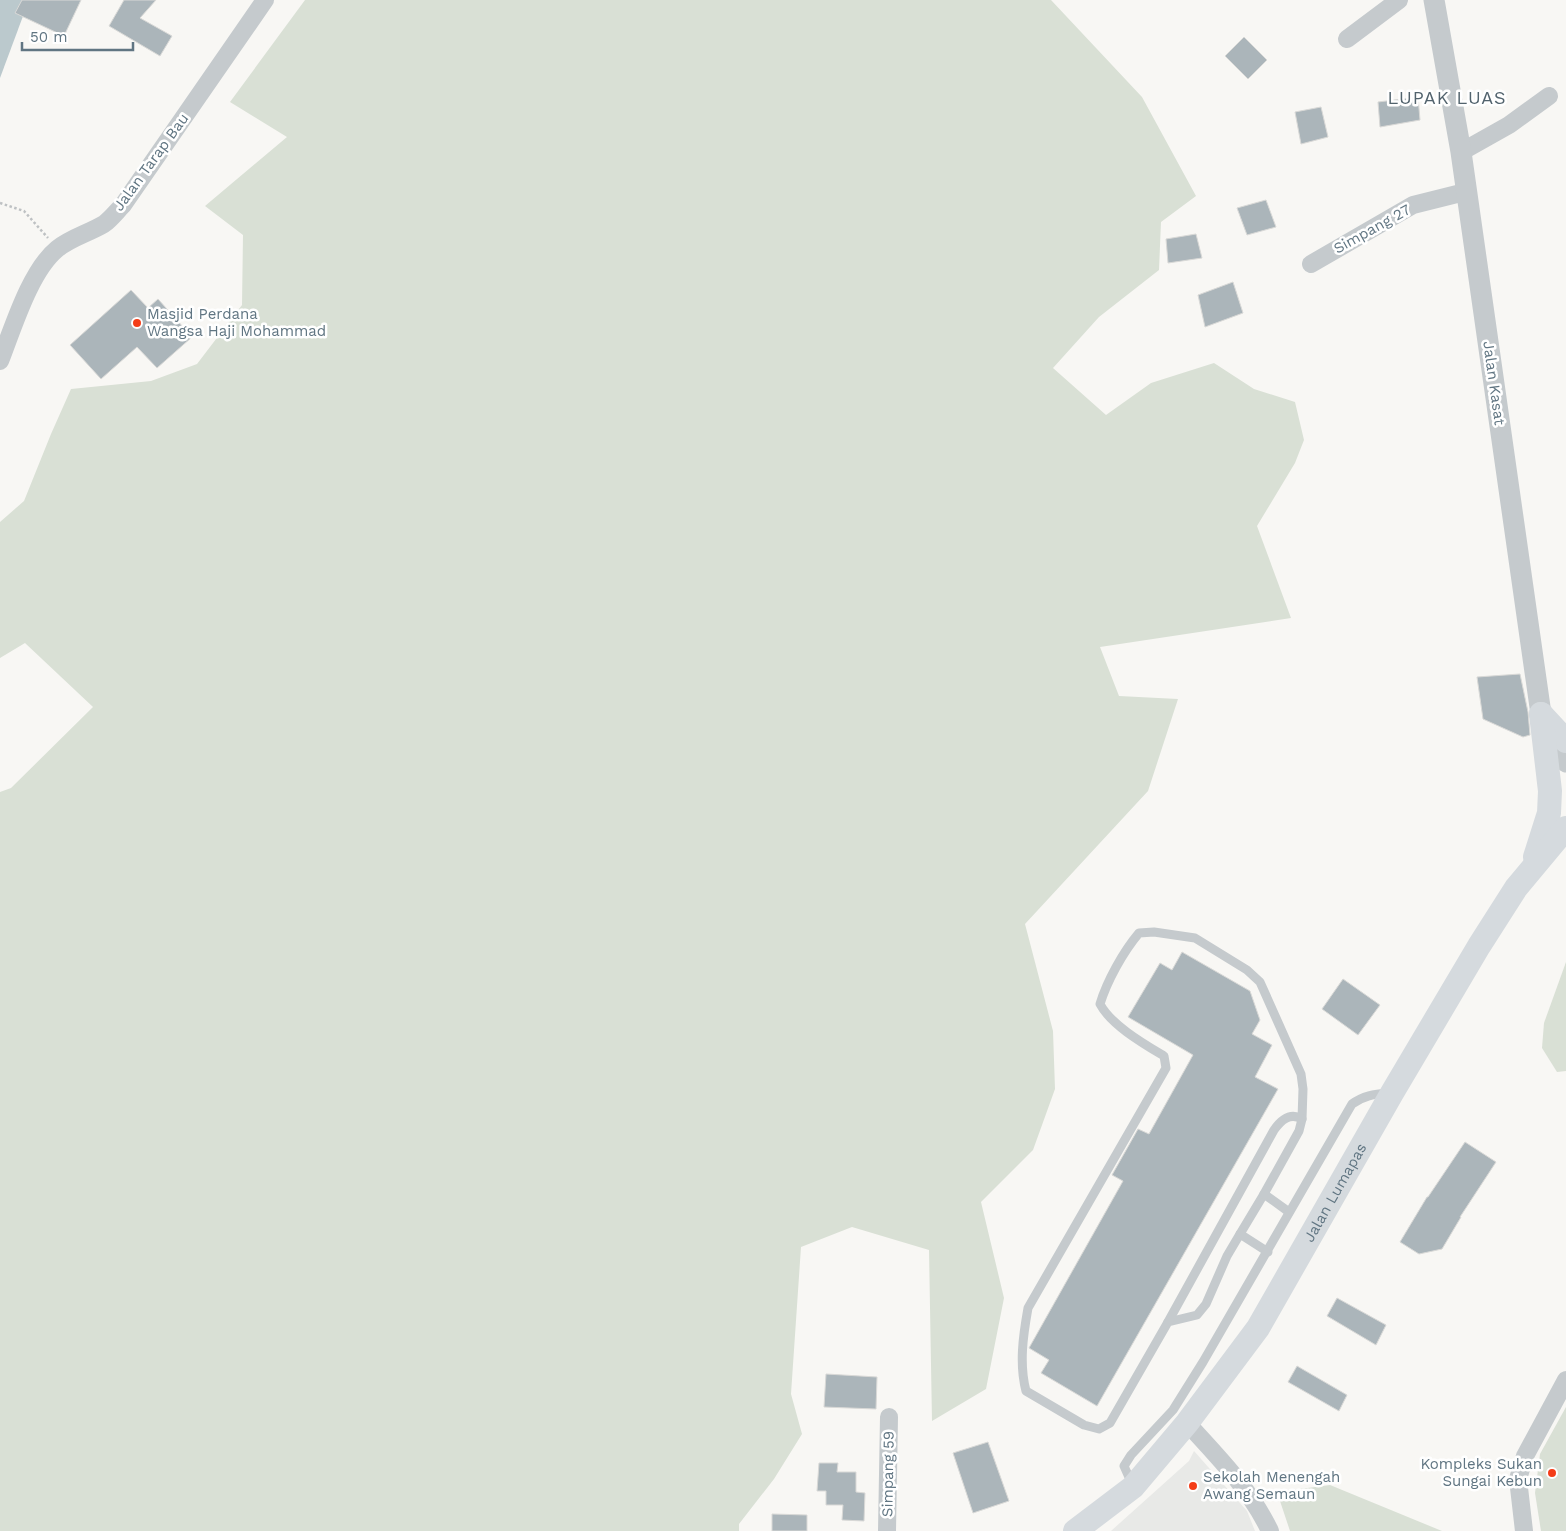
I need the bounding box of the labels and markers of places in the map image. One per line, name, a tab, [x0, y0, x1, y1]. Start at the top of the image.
place label: Masjid Perdana Wangsa Haji Mohammad	[147, 305, 326, 340]
marker: Masjid Perdana Wangsa Haji Mohammad	[131, 317, 143, 329]
place label: Kompleks Sukan Sungai Kebun	[1421, 1455, 1542, 1490]
marker: Kompleks Sukan Sungai Kebun	[1546, 1467, 1558, 1479]
place label: Sekolah Menengah Awang Semaun	[1203, 1468, 1340, 1503]
marker: Sekolah Menengah Awang Semaun	[1187, 1480, 1199, 1492]

